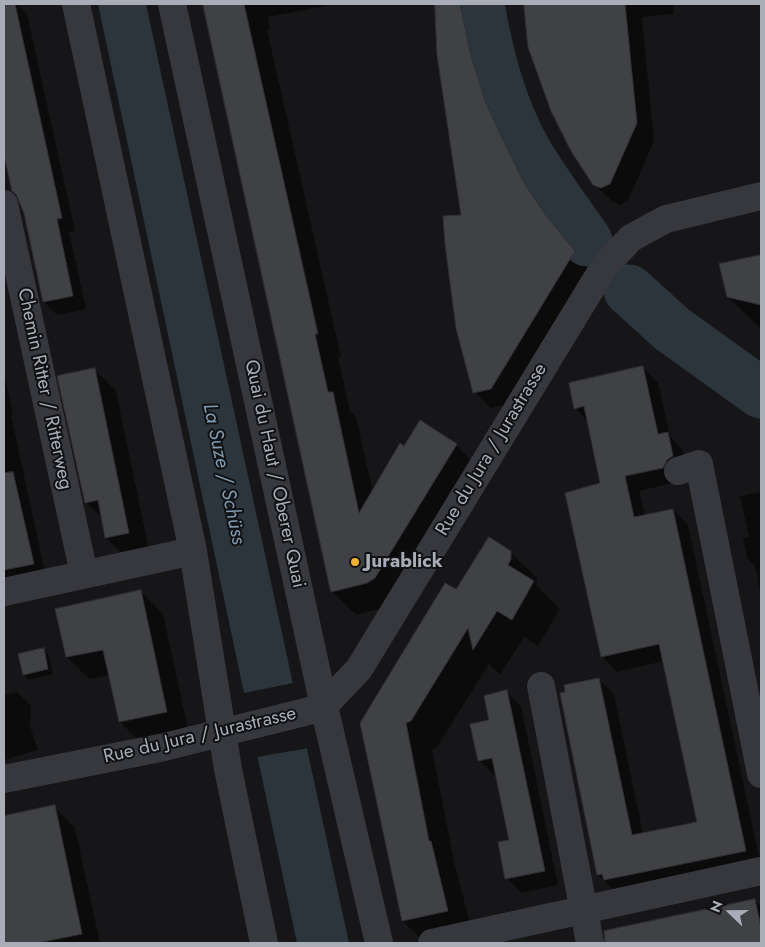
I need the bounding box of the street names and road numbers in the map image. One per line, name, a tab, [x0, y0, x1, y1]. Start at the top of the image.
street label: Chemin Ritter / Ritterweg	[12, 286, 76, 492]
street label: Quai du Haut / Oberer Quai	[239, 358, 309, 590]
street label: Rue du Jura / Jurastrasse	[431, 360, 553, 540]
street label: Rue du Jura / Jurastrasse	[101, 703, 299, 769]

